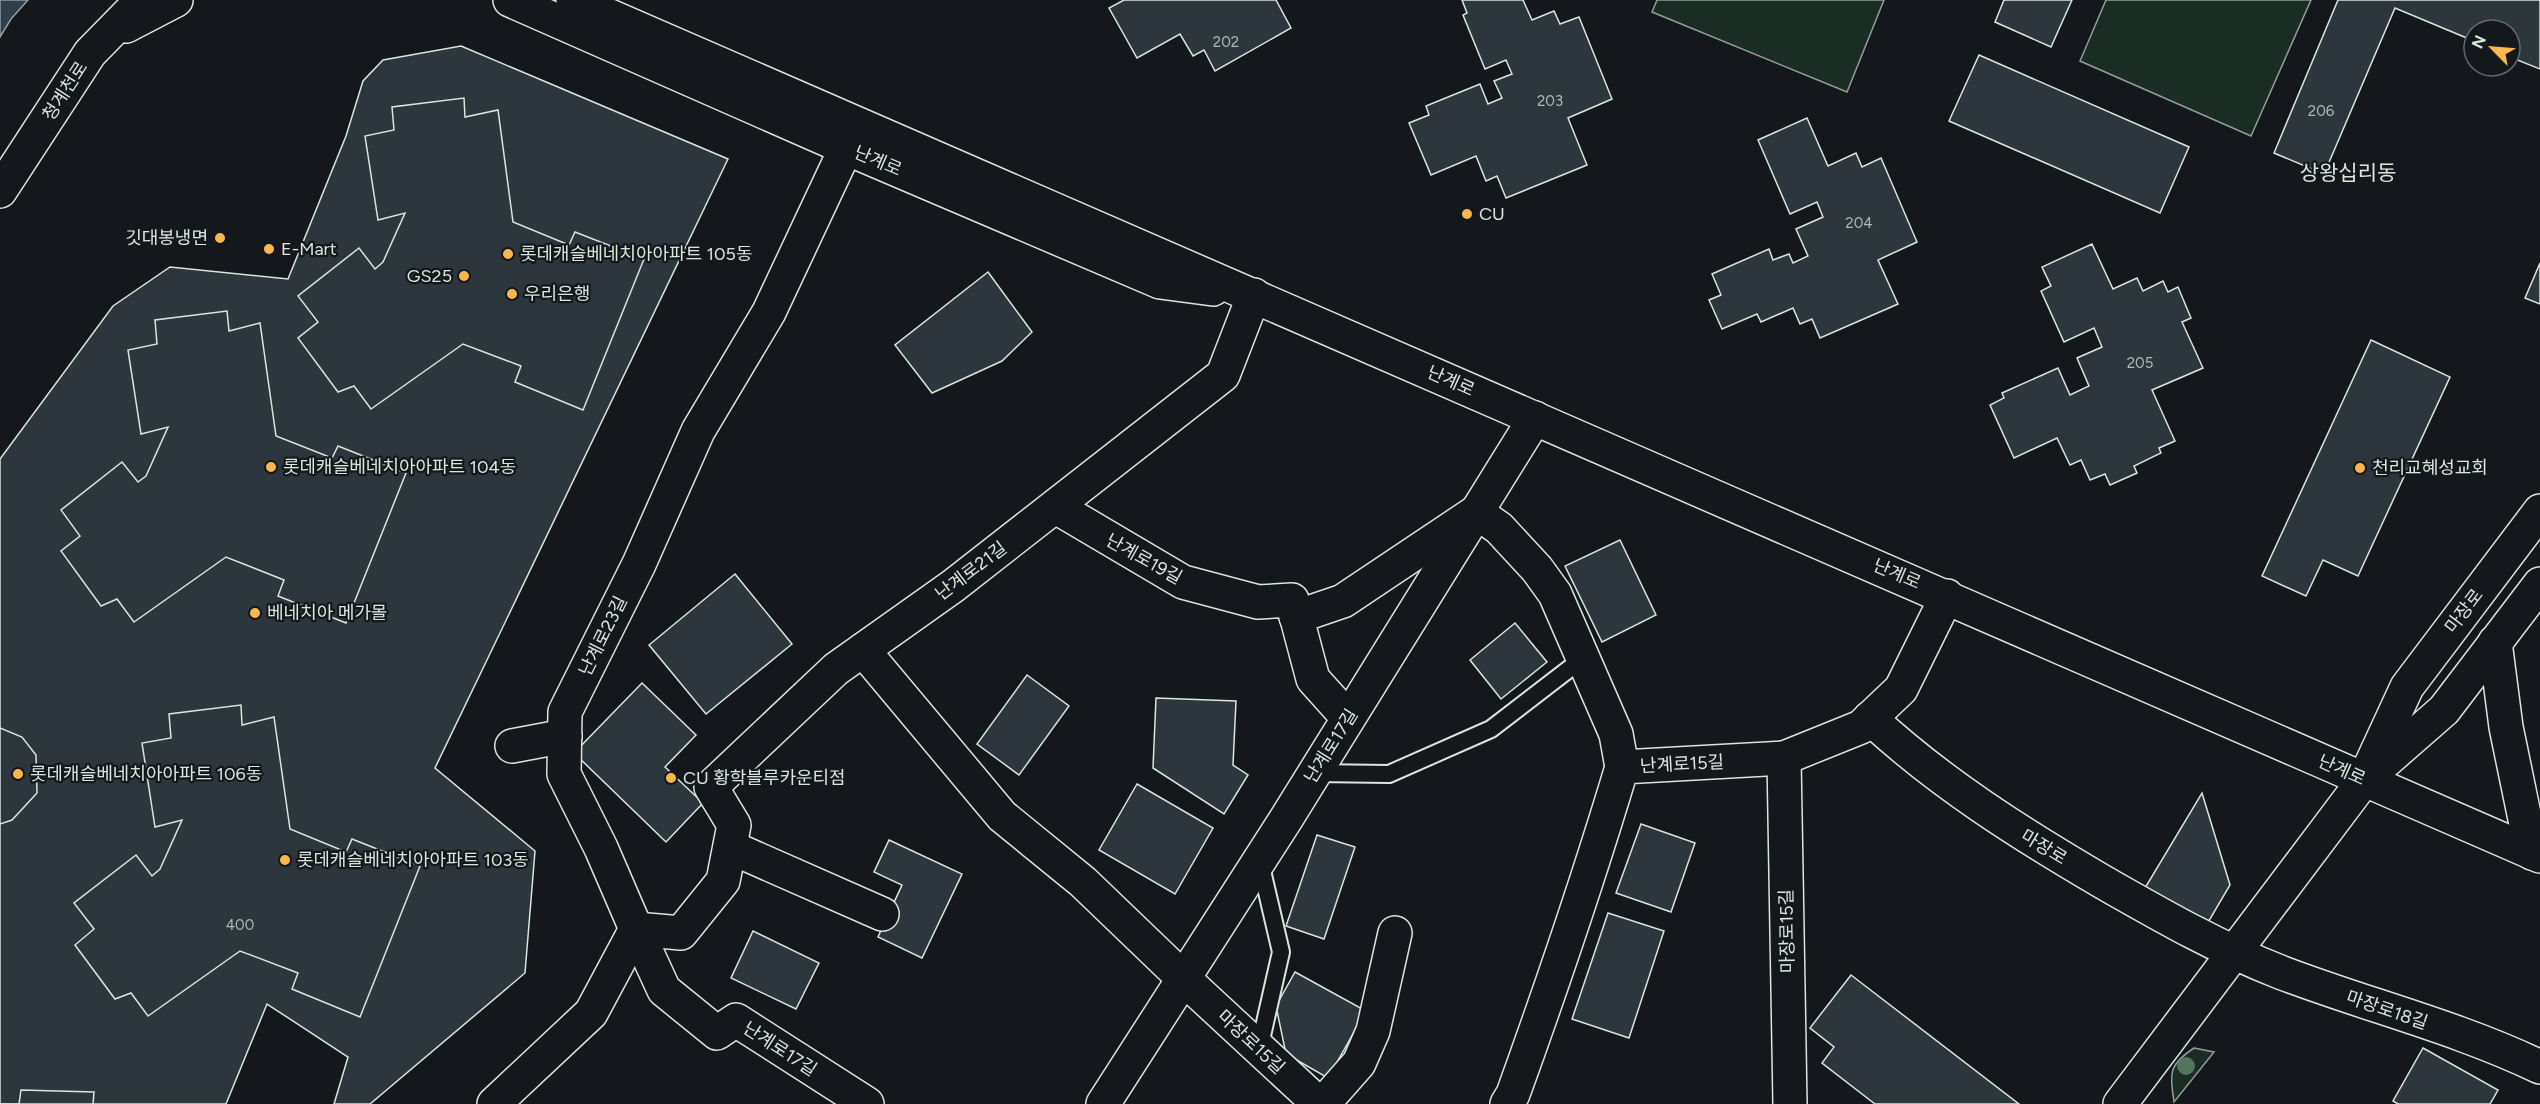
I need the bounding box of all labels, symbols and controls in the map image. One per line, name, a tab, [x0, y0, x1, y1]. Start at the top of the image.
north arrow	[2462, 18, 2522, 78]
text: N	[2468, 32, 2490, 51]
house number: 202	[1213, 33, 1239, 51]
street label: 청계천로	[38, 57, 92, 125]
house number: 203	[1537, 92, 1563, 110]
house number: 206	[2308, 102, 2335, 120]
street label: 난계로	[851, 141, 905, 181]
district label: 상왕십리동	[2300, 160, 2396, 185]
place label: CU	[1479, 203, 1505, 225]
marker: CU	[1460, 207, 1474, 221]
house number: 204	[1845, 214, 1873, 232]
place label: 깃대봉냉면	[125, 227, 208, 249]
marker: 깃대봉냉면	[213, 231, 227, 245]
place label: E-Mart	[281, 238, 337, 260]
marker: E-Mart	[262, 242, 276, 256]
place label: 롯데캐슬베네치아아파트 105동	[520, 243, 753, 265]
marker: 롯데캐슬베네치아아파트 105동	[501, 247, 515, 261]
place label: GS25	[407, 265, 452, 287]
marker: GS25	[457, 269, 471, 283]
place label: 우리은행	[524, 283, 590, 305]
marker: 우리은행	[505, 287, 519, 301]
house number: 205	[2127, 354, 2153, 372]
street label: 난계로	[1424, 361, 1478, 401]
place label: 롯데캐슬베네치아아파트 104동	[283, 456, 516, 478]
place label: 천리교혜성교회	[2372, 457, 2488, 479]
marker: 롯데캐슬베네치아아파트 104동	[264, 460, 278, 474]
marker: 천리교혜성교회	[2353, 461, 2367, 475]
street label: 난계로19길	[1102, 529, 1186, 589]
street label: 난계로21길	[931, 537, 1011, 605]
street label: 난계로	[1870, 554, 1924, 594]
street label: 마장로	[2440, 585, 2488, 637]
street label: 난계로23길	[574, 592, 632, 680]
place label: 베네치아 메가몰	[267, 602, 387, 624]
marker: 베네치아 메가몰	[248, 606, 262, 620]
street label: 난계로17길	[1300, 705, 1362, 787]
street label: 난계로	[2315, 750, 2369, 790]
street label: 난계로15길	[1639, 751, 1725, 777]
place label: 롯데캐슬베네치아아파트 106동	[30, 763, 262, 785]
marker: 롯데캐슬베네치아아파트 106동	[11, 767, 25, 781]
place label: CU 황학블루카운티점	[683, 767, 846, 789]
marker: CU 황학블루카운티점	[664, 771, 678, 785]
street label: 마장로	[2017, 825, 2071, 869]
place label: 롯데캐슬베네치아아파트 103동	[297, 849, 529, 871]
marker: 롯데캐슬베네치아아파트 103동	[278, 853, 292, 867]
street label: 마장로15길	[1775, 889, 1799, 973]
house number: 400	[226, 916, 254, 934]
street label: 마장로18길	[2343, 986, 2431, 1034]
street label: 마장로15길	[1213, 1005, 1289, 1079]
street label: 난계로17길	[739, 1017, 821, 1081]

